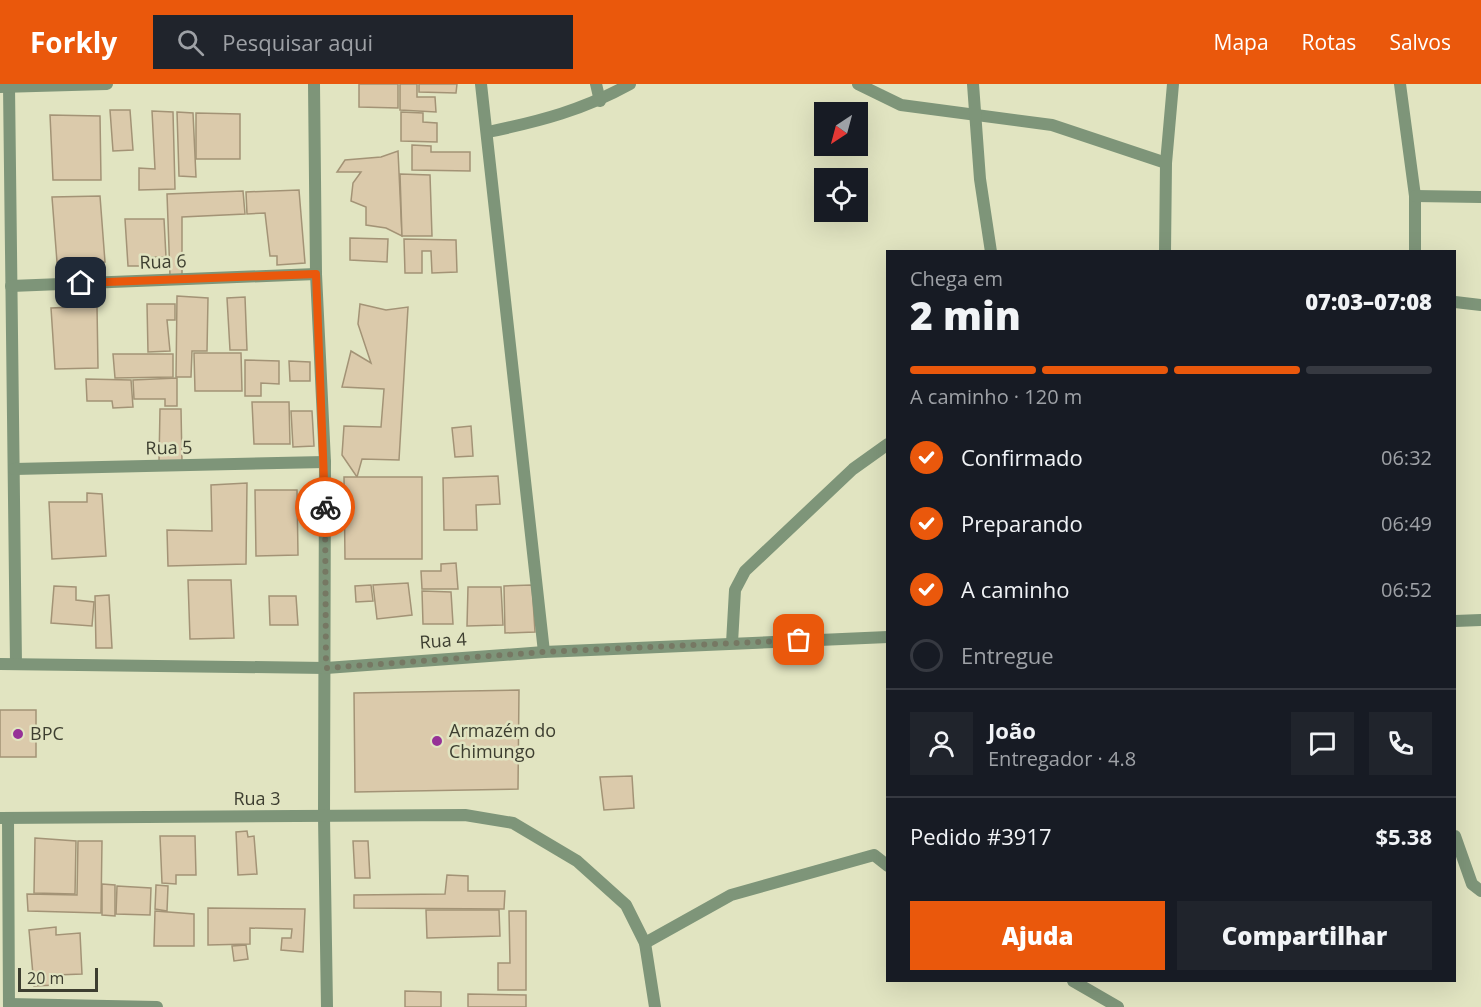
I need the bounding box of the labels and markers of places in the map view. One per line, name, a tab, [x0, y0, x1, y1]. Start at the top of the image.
pin	[55, 257, 106, 308]
pin	[773, 614, 824, 665]
place label: Armazém do Chimungo	[449, 718, 556, 763]
place label: BPC	[30, 721, 64, 745]
marker: BPC	[11, 727, 25, 741]
marker: Armazém do Chimungo	[430, 734, 444, 748]

